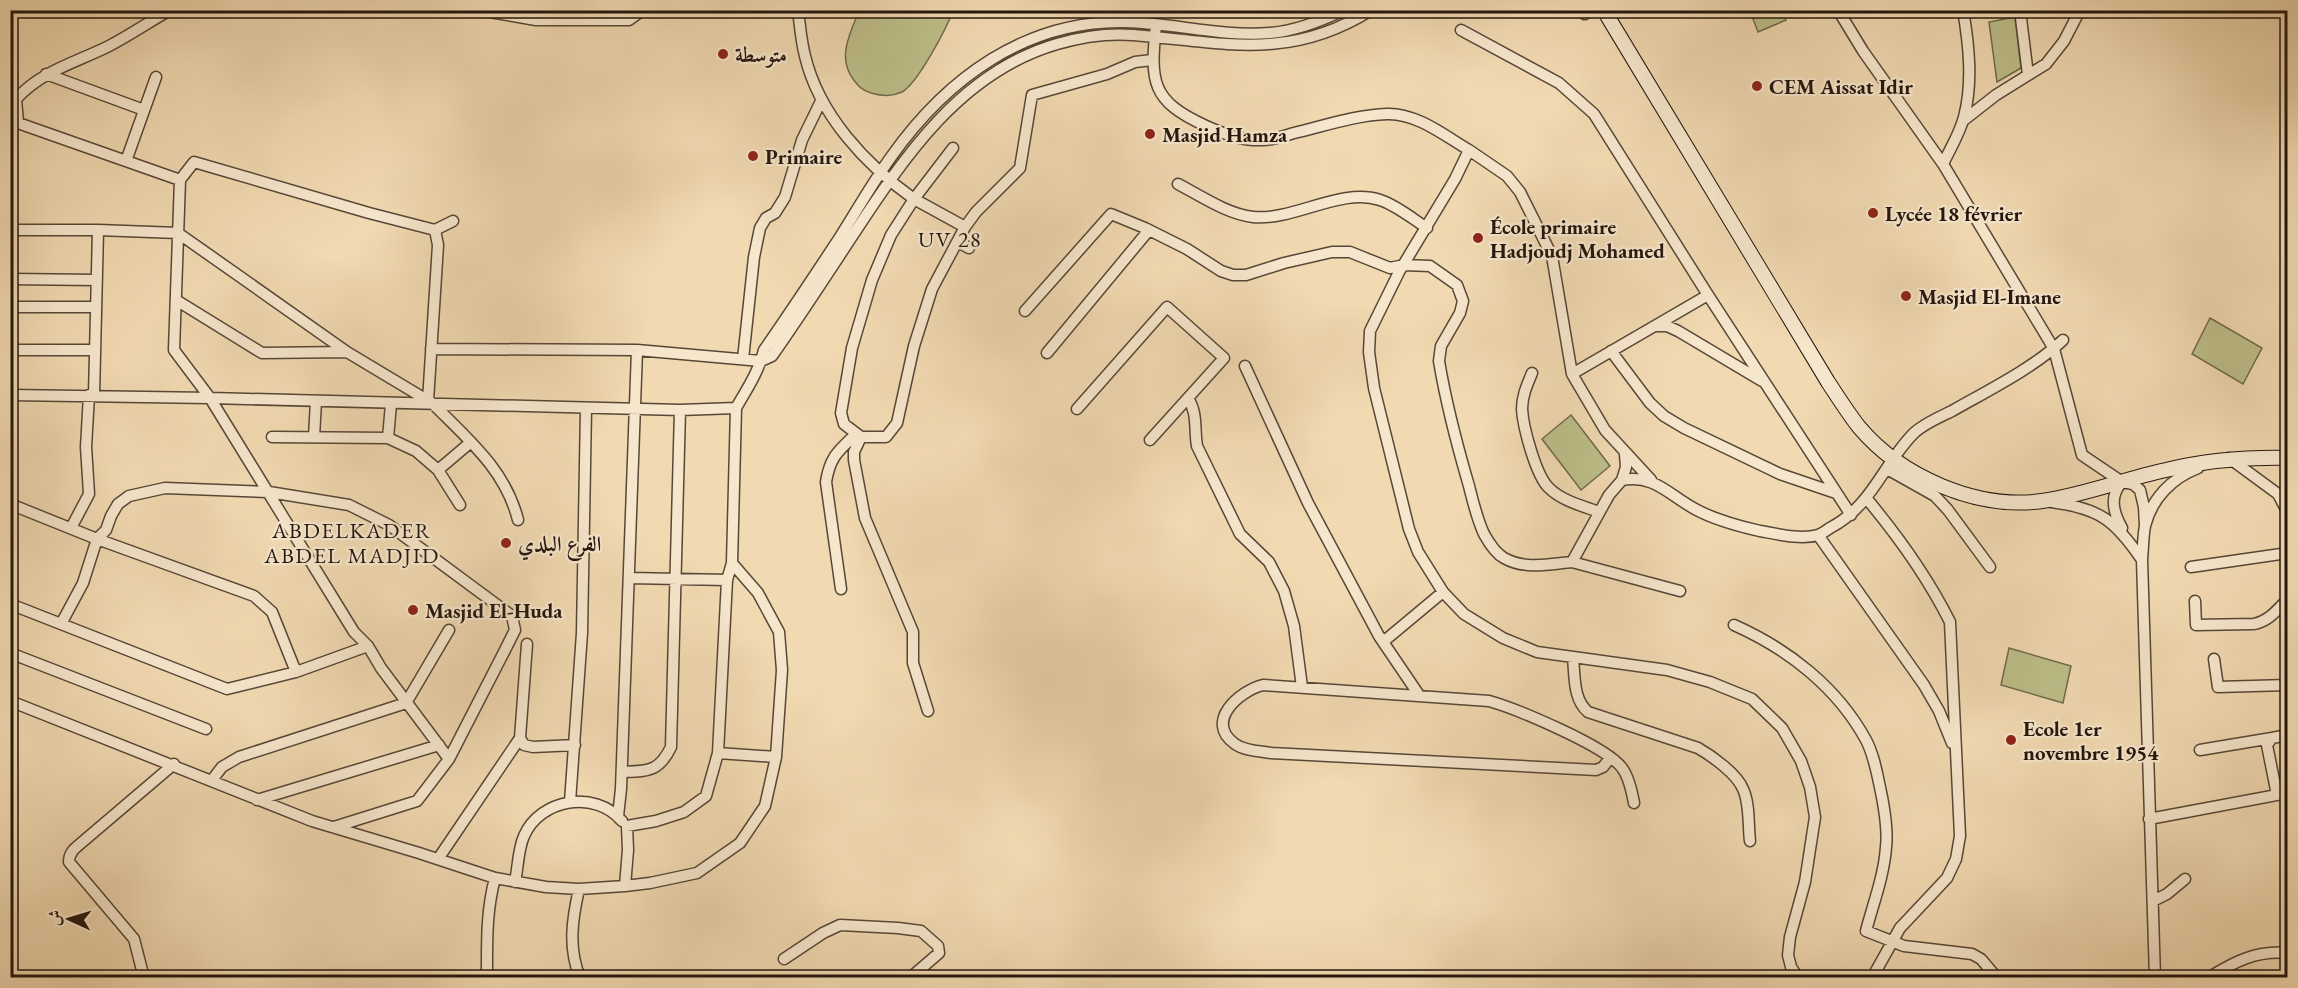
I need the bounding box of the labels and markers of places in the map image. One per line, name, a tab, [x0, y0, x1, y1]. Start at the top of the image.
place label: متوسطة	[735, 41, 787, 68]
marker: متوسطة	[716, 47, 730, 61]
place label: CEM Aissat Idir	[1769, 73, 1913, 100]
marker: CEM Aissat Idir	[1750, 79, 1764, 93]
place label: Masjid Hamza	[1162, 121, 1288, 148]
marker: Masjid Hamza	[1143, 127, 1157, 141]
place label: Primaire	[765, 143, 842, 170]
marker: Primaire	[746, 149, 760, 163]
place label: Lycée 18 février	[1885, 200, 2023, 227]
marker: Lycée 18 février	[1866, 206, 1880, 220]
place label: École primaire Hadjoudj Mohamed	[1490, 213, 1665, 264]
marker: École primaire Hadjoudj Mohamed	[1471, 231, 1485, 245]
place label: Masjid El-Imane	[1918, 283, 2061, 310]
marker: Masjid El-Imane	[1899, 289, 1913, 303]
place label: الفرع البلدي	[518, 530, 601, 561]
marker: الفرع البلدي	[499, 536, 513, 550]
place label: Masjid El-Huda	[425, 597, 563, 624]
marker: Masjid El-Huda	[406, 603, 420, 617]
place label: Ecole 1er novembre 1954	[2023, 715, 2159, 766]
marker: Ecole 1er novembre 1954	[2004, 733, 2018, 747]

